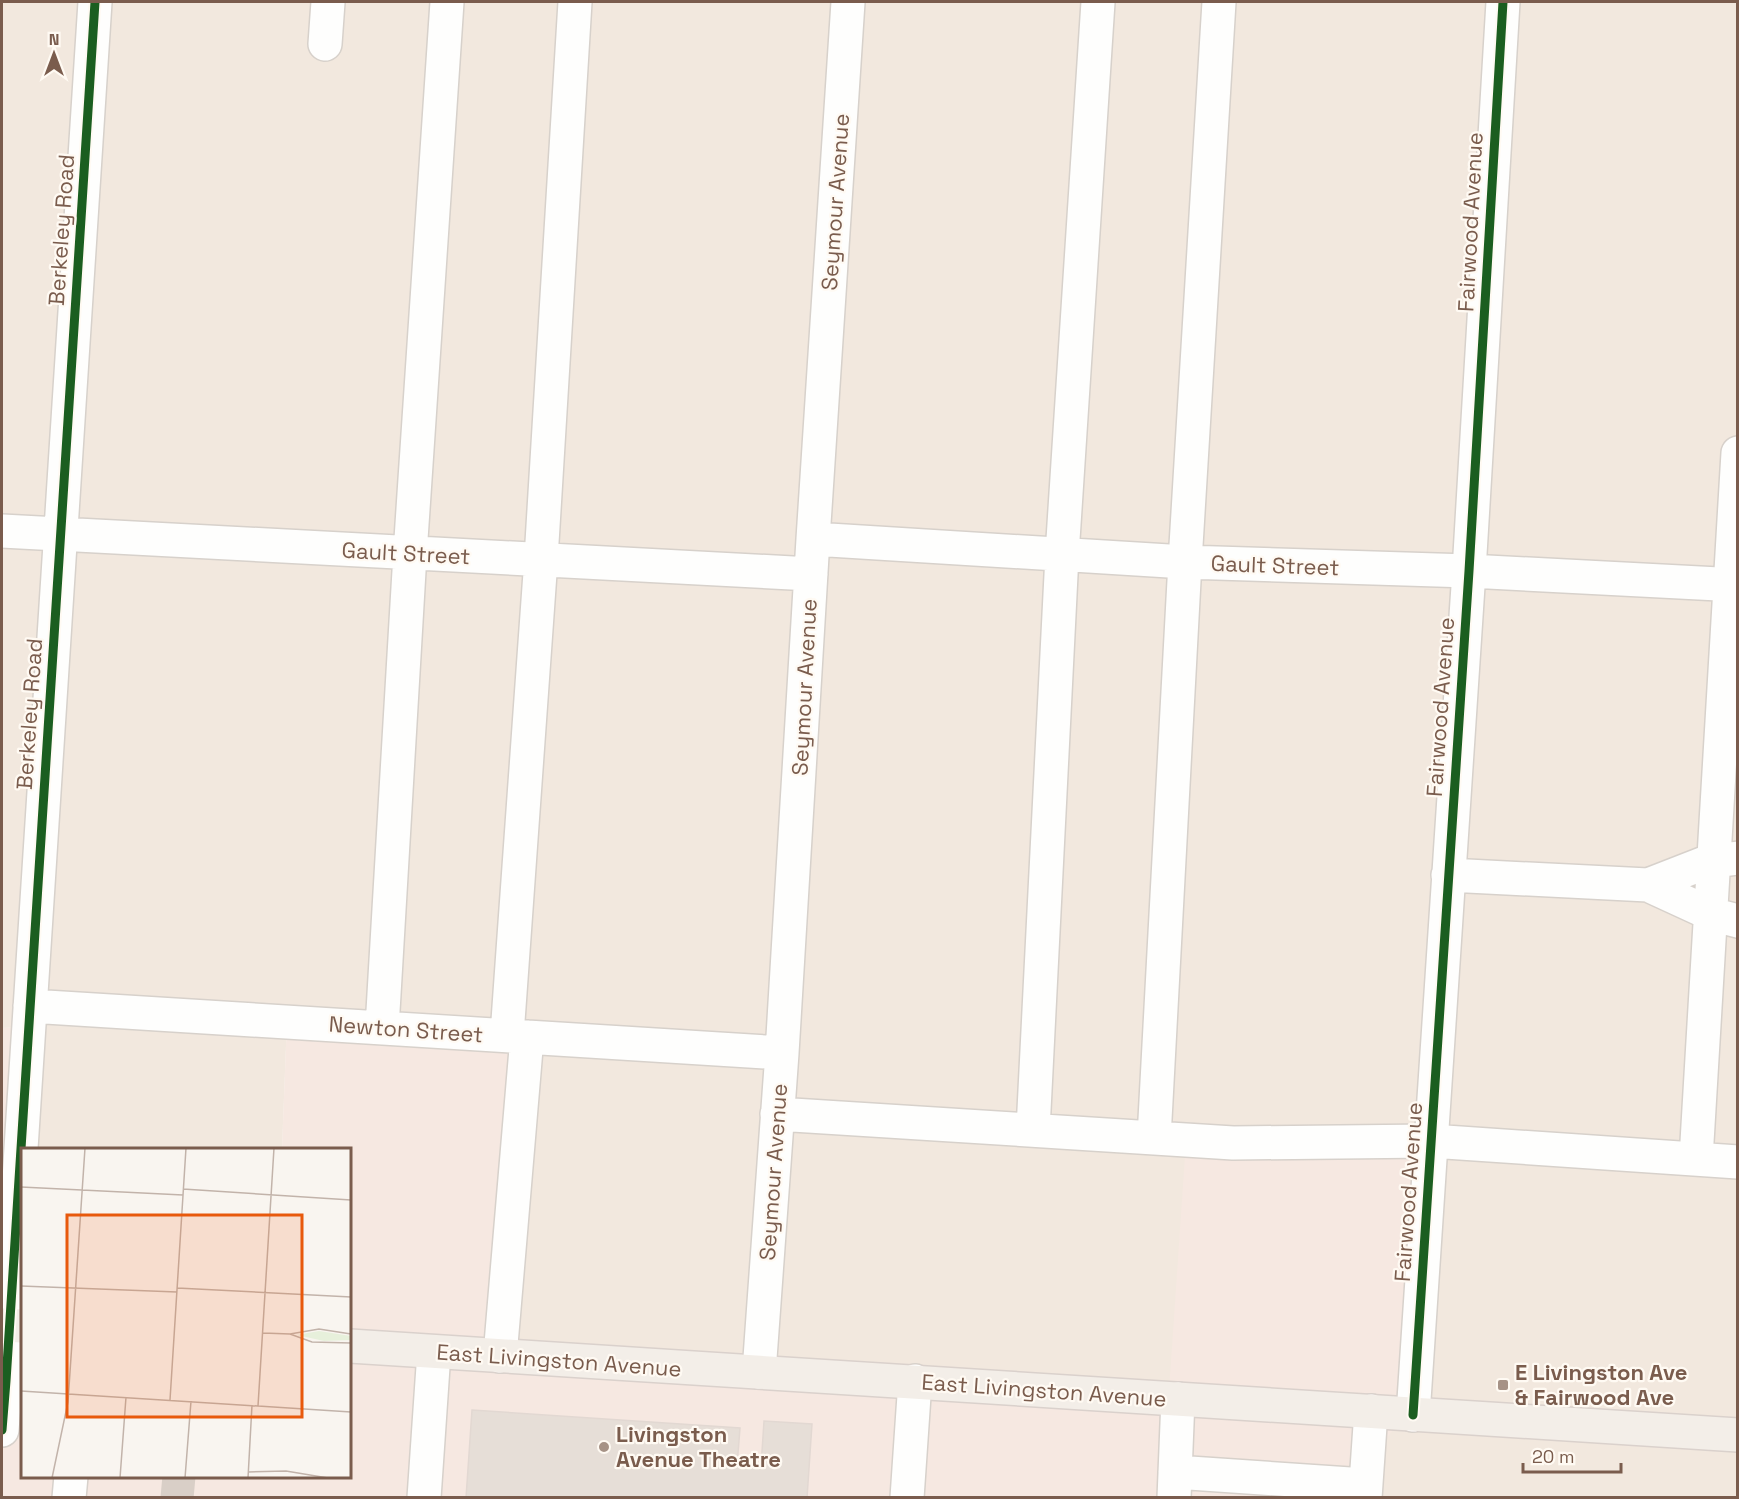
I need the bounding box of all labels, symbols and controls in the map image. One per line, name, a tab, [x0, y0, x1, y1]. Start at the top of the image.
north arrow	[24, 24, 84, 84]
text: N	[49, 29, 59, 50]
street label: Seymour Avenue	[815, 113, 855, 291]
street label: Fairwood Avenue	[1451, 131, 1489, 313]
street label: Berkeley Road	[42, 153, 80, 307]
street label: Gault Street	[341, 536, 471, 570]
street label: Gault Street	[1210, 549, 1340, 581]
street label: Seymour Avenue	[785, 598, 823, 776]
street label: Fairwood Avenue	[1420, 616, 1460, 798]
street label: Berkeley Road	[10, 637, 48, 791]
street label: Newton Street	[328, 1010, 484, 1048]
street label: Seymour Avenue	[753, 1083, 793, 1261]
street label: Fairwood Avenue	[1388, 1101, 1428, 1283]
inset map	[21, 1148, 351, 1478]
street label: East Livingston Avenue	[436, 1337, 682, 1383]
place label: E Livingston Ave & Fairwood Ave	[1515, 1358, 1688, 1411]
street label: East Livingston Avenue	[921, 1367, 1167, 1413]
marker: E Livingston Ave & Fairwood Ave	[1496, 1378, 1510, 1392]
place label: Livingston Avenue Theatre	[616, 1420, 781, 1473]
scale bar	[1523, 1436, 1620, 1474]
marker: Livingston Avenue Theatre	[597, 1440, 611, 1454]
text: 20 m	[1532, 1445, 1575, 1468]

